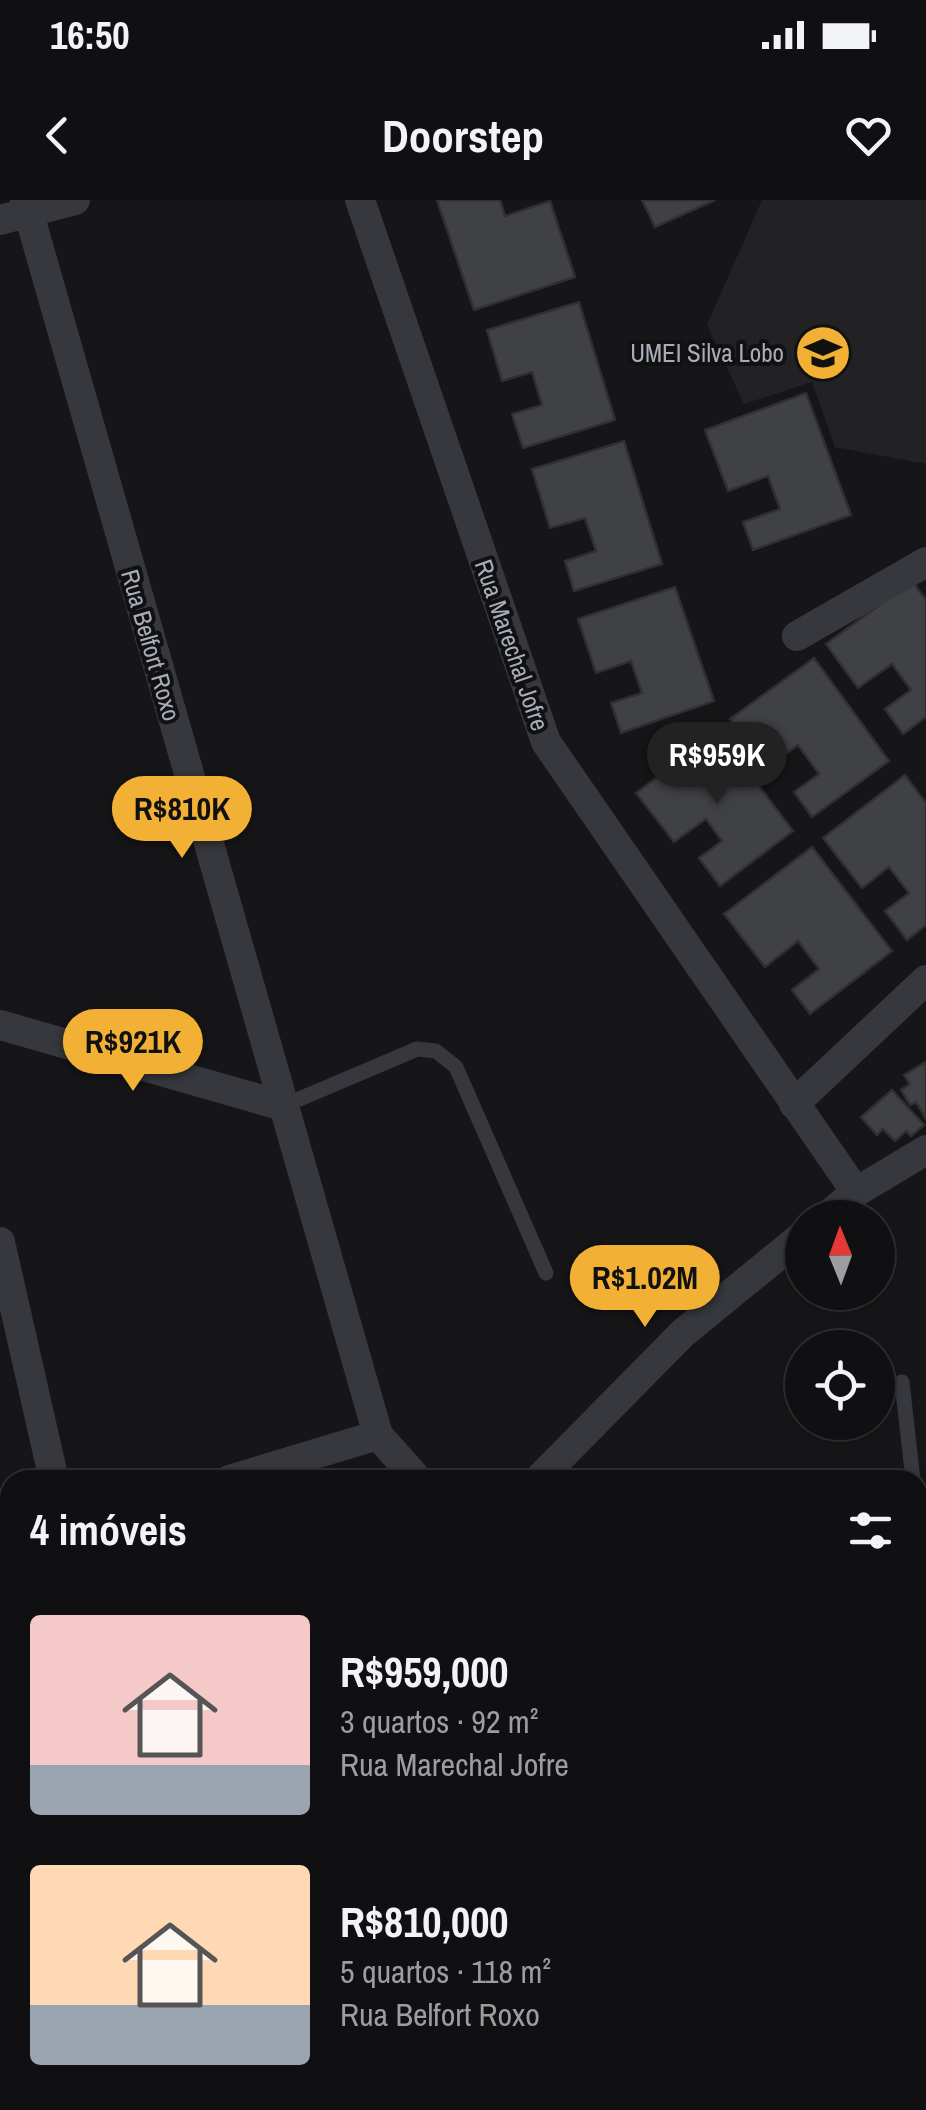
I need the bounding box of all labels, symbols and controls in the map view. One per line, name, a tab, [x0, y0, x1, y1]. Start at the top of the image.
text: 16:50	[50, 10, 130, 61]
text: Doorstep	[382, 105, 544, 166]
icon: back	[30, 108, 85, 163]
icon: heart	[841, 108, 896, 163]
school or university icon: UMEI Silva Lobo	[793, 323, 853, 383]
place label: UMEI Silva Lobo	[630, 336, 784, 370]
street label: Rua Marechal Jofre	[467, 555, 557, 735]
street label: Rua Belfort Roxo	[113, 565, 189, 725]
pin: R$959K	[636, 722, 798, 807]
text: R$959K	[669, 733, 765, 776]
pin: R$810K	[101, 776, 263, 861]
text: R$810K	[134, 787, 230, 830]
pin: R$921K	[52, 1009, 214, 1094]
text: R$921K	[85, 1020, 181, 1063]
north arrow	[785, 1200, 895, 1310]
map controls	[785, 1200, 895, 1440]
pin: R$1.02M	[553, 1245, 737, 1330]
text: R$1.02M	[592, 1256, 698, 1299]
button: locate	[785, 1330, 895, 1440]
text: 4 imóveis	[30, 1502, 187, 1558]
icon: filters	[843, 1503, 898, 1558]
text: R$959,000	[340, 1644, 509, 1700]
icon: home	[110, 1655, 230, 1775]
text: 3 quartos · 92 m²	[340, 1700, 538, 1743]
text: Rua Marechal Jofre	[340, 1743, 569, 1786]
text: R$810,000	[340, 1894, 509, 1950]
icon: home	[110, 1905, 230, 2025]
text: 5 quartos · 118 m²	[340, 1950, 551, 1993]
text: Rua Belfort Roxo	[340, 1993, 540, 2036]

